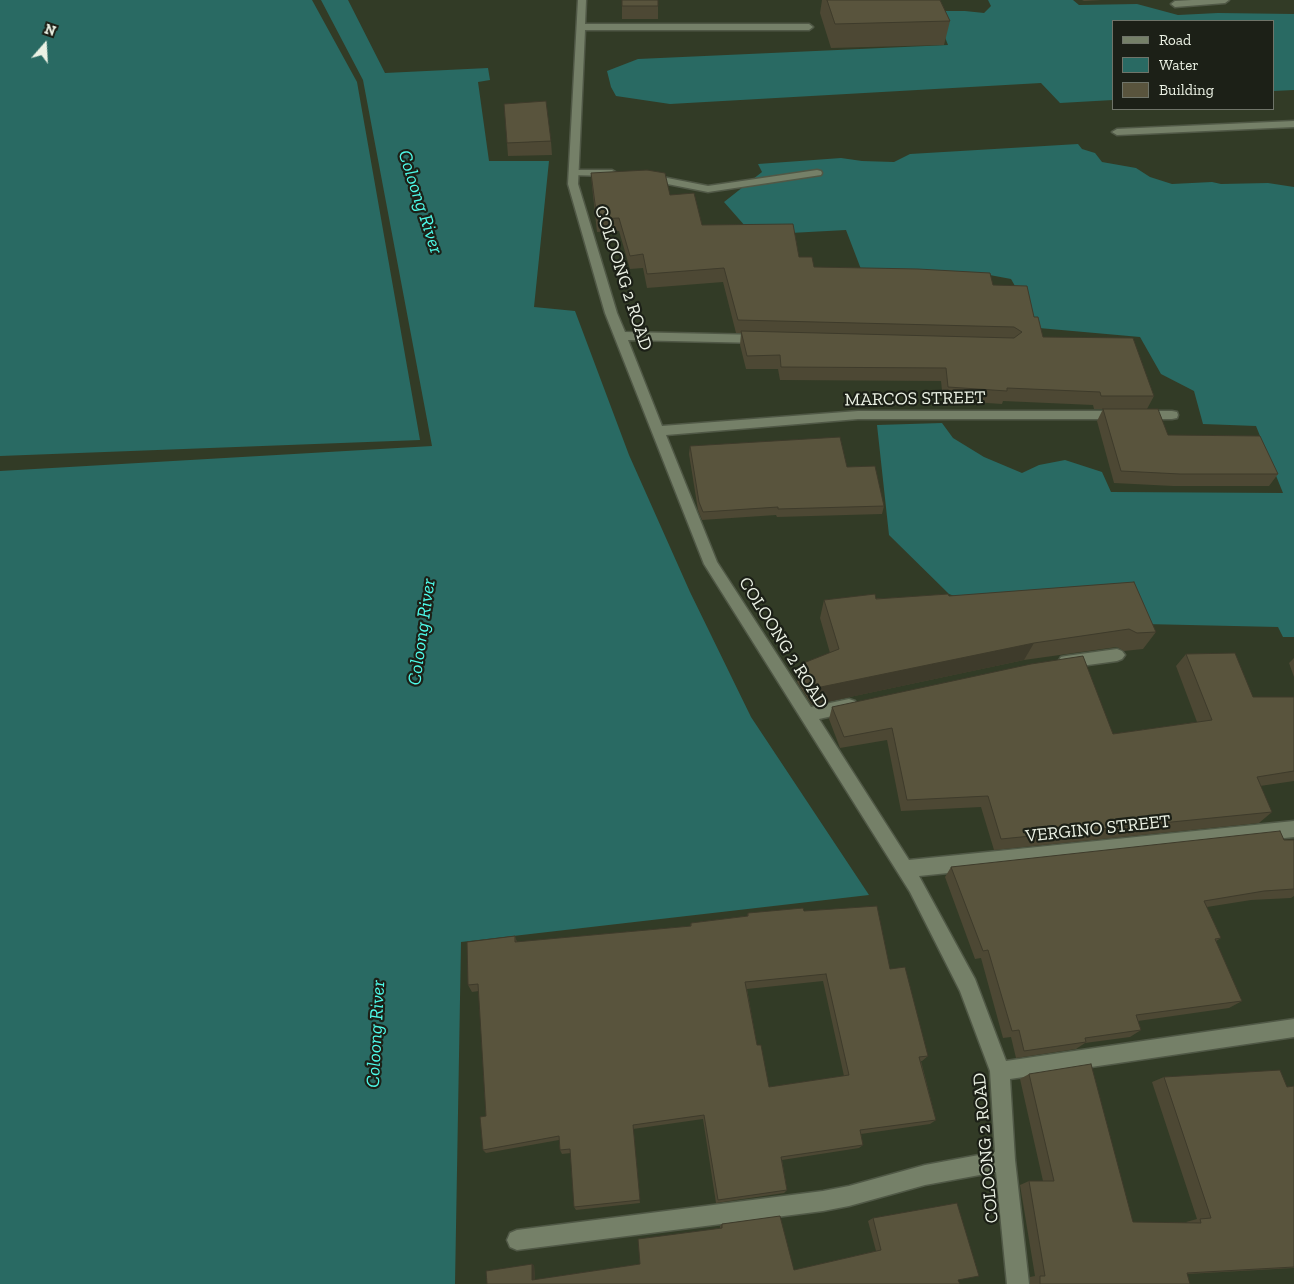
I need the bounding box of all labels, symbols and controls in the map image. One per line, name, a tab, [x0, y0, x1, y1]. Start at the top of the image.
north arrow	[20, 20, 70, 70]
legend	[1112, 20, 1274, 110]
text: N	[42, 21, 58, 40]
text: Road	[1159, 31, 1191, 49]
text: Water	[1159, 56, 1199, 74]
text: Building	[1159, 81, 1214, 99]
water label: Coloong River	[393, 147, 447, 257]
street label: COLOONG 2 ROAD	[589, 203, 657, 353]
street label: MARCOS STREET	[844, 387, 986, 411]
street label: COLOONG 2 ROAD	[734, 573, 832, 713]
water label: Coloong River	[403, 577, 441, 687]
street label: VERGINO STREET	[1024, 811, 1172, 847]
water label: Coloong River	[362, 980, 390, 1088]
street label: COLOONG 2 ROAD	[969, 1072, 1003, 1224]

